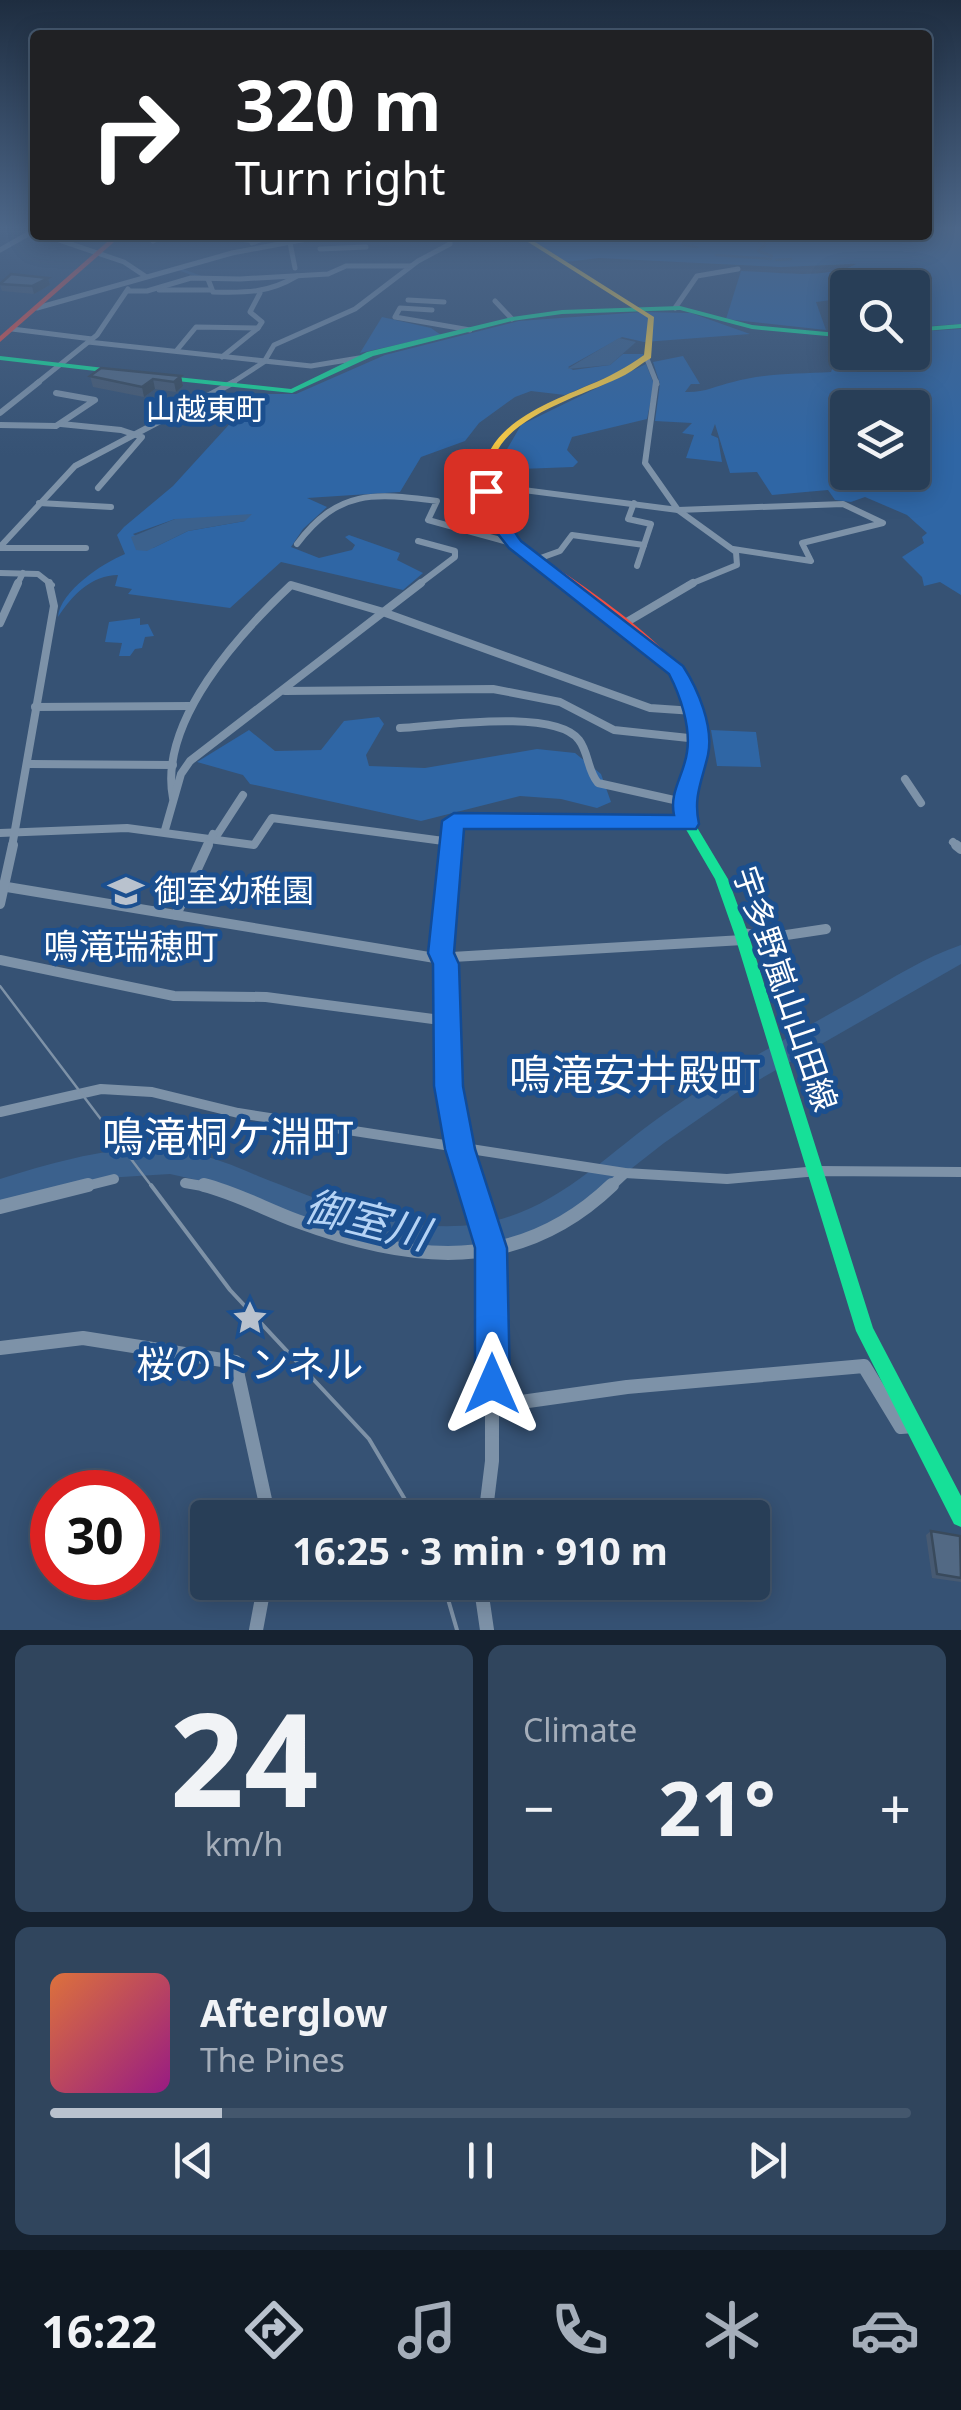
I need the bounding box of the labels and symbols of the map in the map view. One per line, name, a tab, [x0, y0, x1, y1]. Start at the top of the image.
district label: 山越東町	[146, 388, 266, 429]
pin	[444, 449, 529, 534]
street label: 宇多野嵐山山田線	[724, 860, 848, 1117]
place label: 御室幼稚園	[154, 868, 314, 911]
school or university icon: 御室幼稚園	[107, 872, 145, 910]
district label: 鳴滝瑞穂町	[43, 922, 219, 969]
district label: 鳴滝安井殿町	[509, 1045, 761, 1102]
district label: 鳴滝桐ケ淵町	[102, 1107, 354, 1164]
water label: 御室川	[299, 1176, 439, 1262]
place icon: 桜のトンネル	[231, 1299, 269, 1337]
position arrow	[440, 1332, 544, 1436]
place label: 桜のトンネル	[136, 1337, 364, 1389]
speed limit sign: 30	[30, 1470, 160, 1600]

